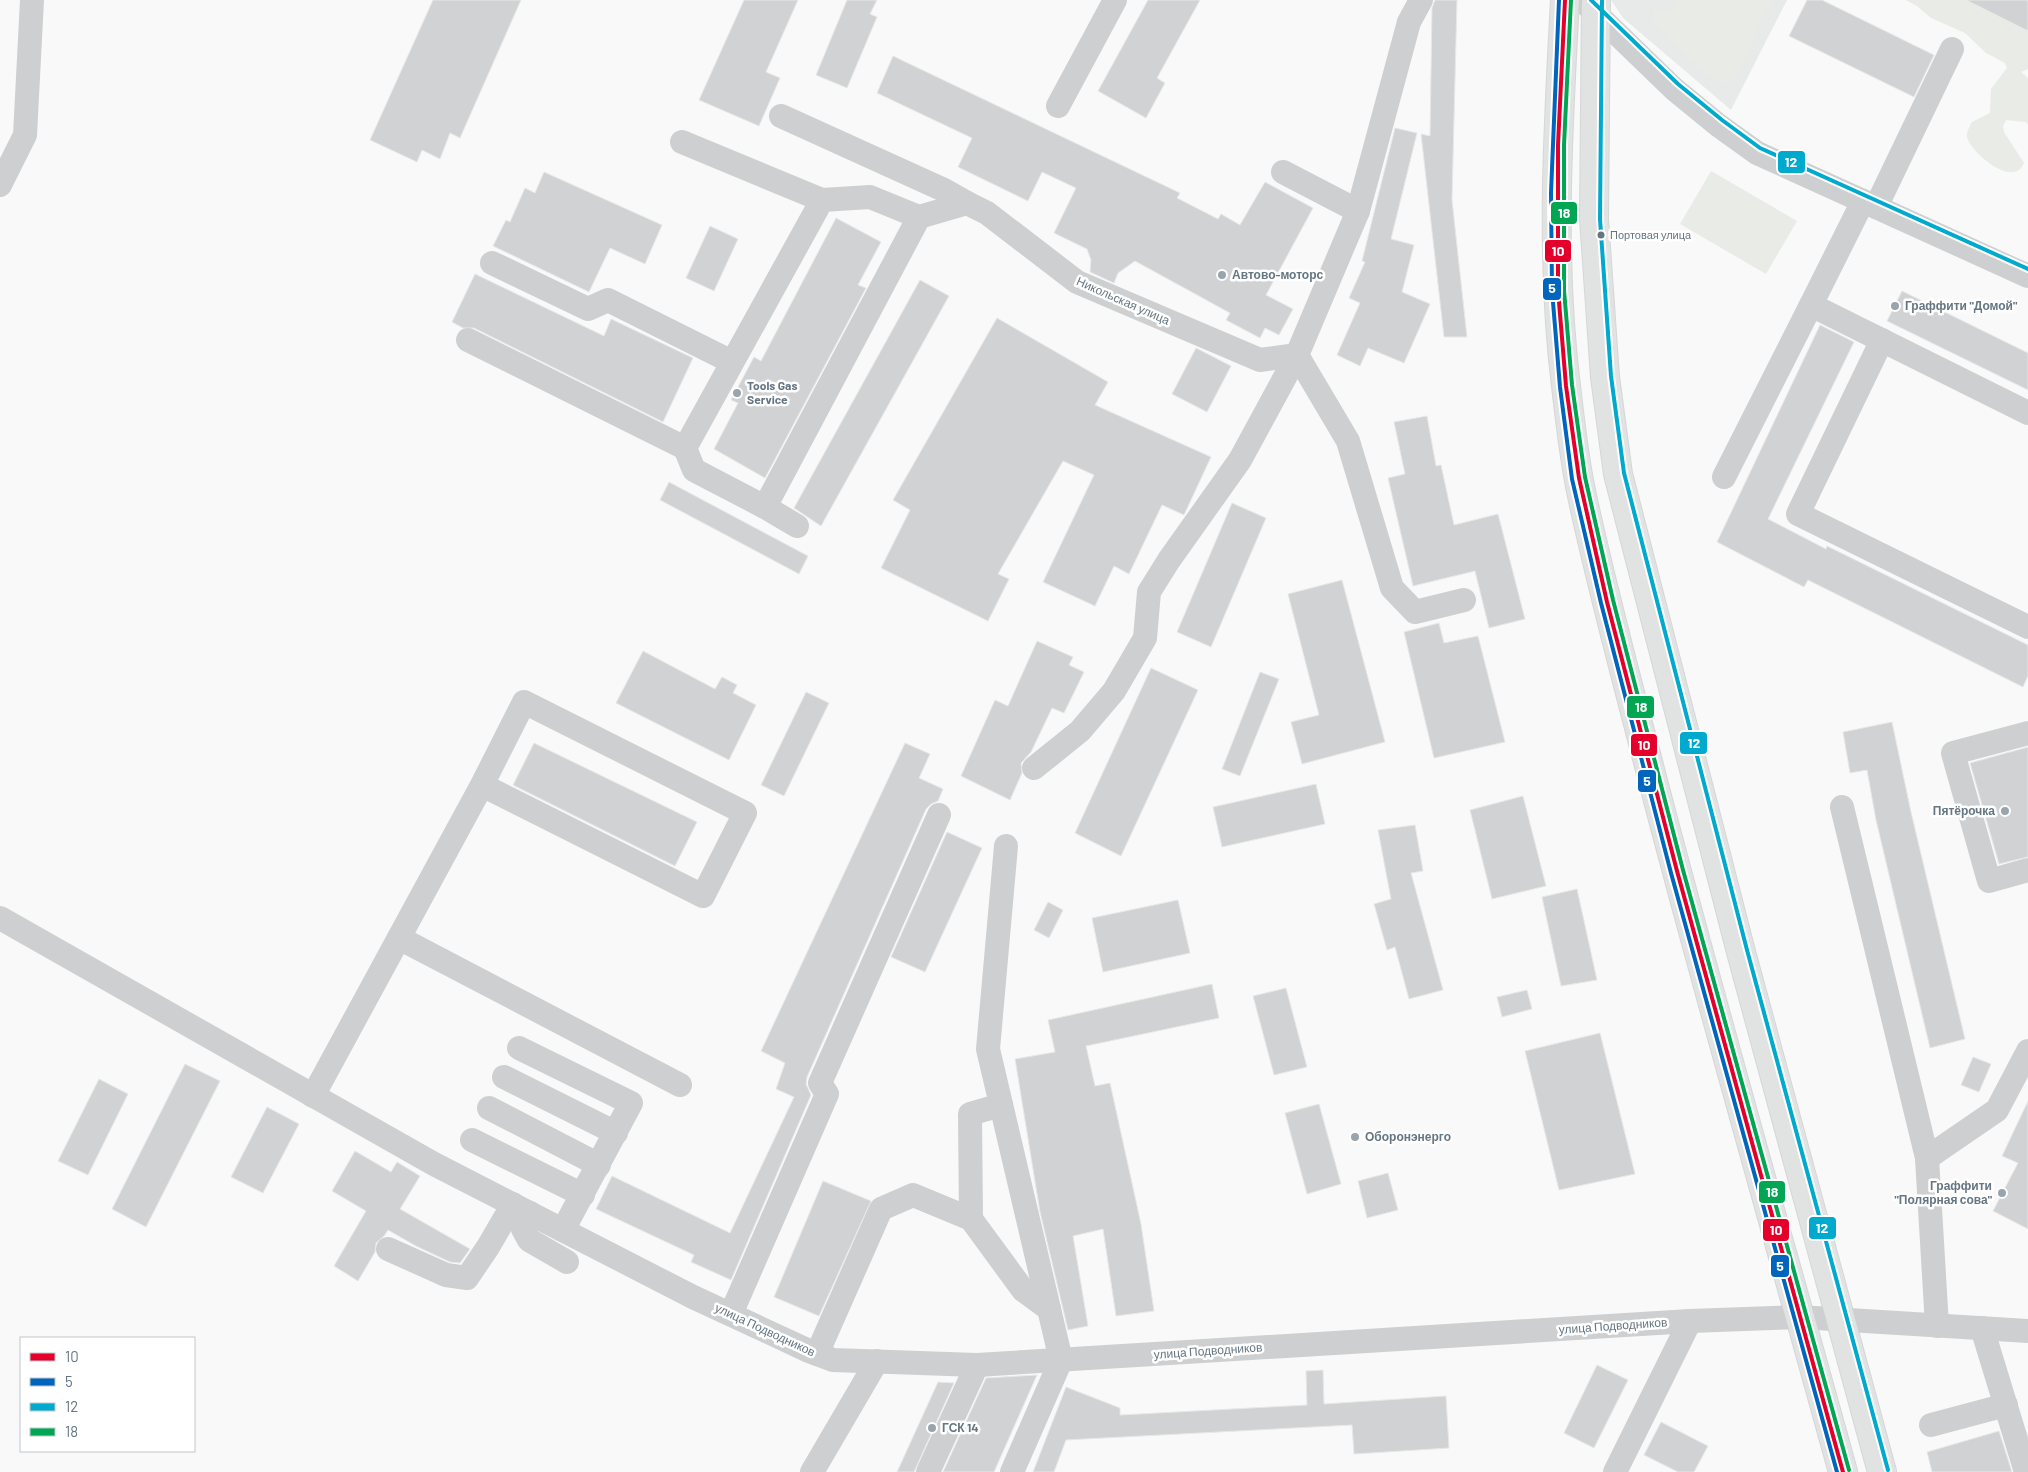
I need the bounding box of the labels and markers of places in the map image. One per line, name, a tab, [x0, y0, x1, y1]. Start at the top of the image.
place label: Портовая улица	[1610, 228, 1692, 241]
marker: Портовая улица	[1596, 230, 1606, 240]
place label: Автово-моторс	[1232, 267, 1324, 282]
marker: Автово-моторс	[1216, 269, 1228, 281]
place label: Граффити "Домой"	[1905, 298, 2018, 313]
marker: Граффити "Домой"	[1889, 300, 1901, 312]
place label: Tools Gas Service	[747, 378, 797, 406]
marker: Tools Gas Service	[731, 387, 743, 399]
place label: Пятёрочка	[1933, 803, 1995, 818]
marker: Пятёрочка	[1999, 805, 2011, 817]
place label: Оборонэнерго	[1365, 1129, 1451, 1144]
marker: Оборонэнерго	[1349, 1131, 1361, 1143]
place label: Граффити "Полярная сова"	[1895, 1178, 1993, 1207]
marker: Граффити "Полярная сова"	[1996, 1187, 2008, 1199]
place label: ГСК 14	[942, 1420, 979, 1434]
marker: ГСК 14	[926, 1422, 938, 1434]

